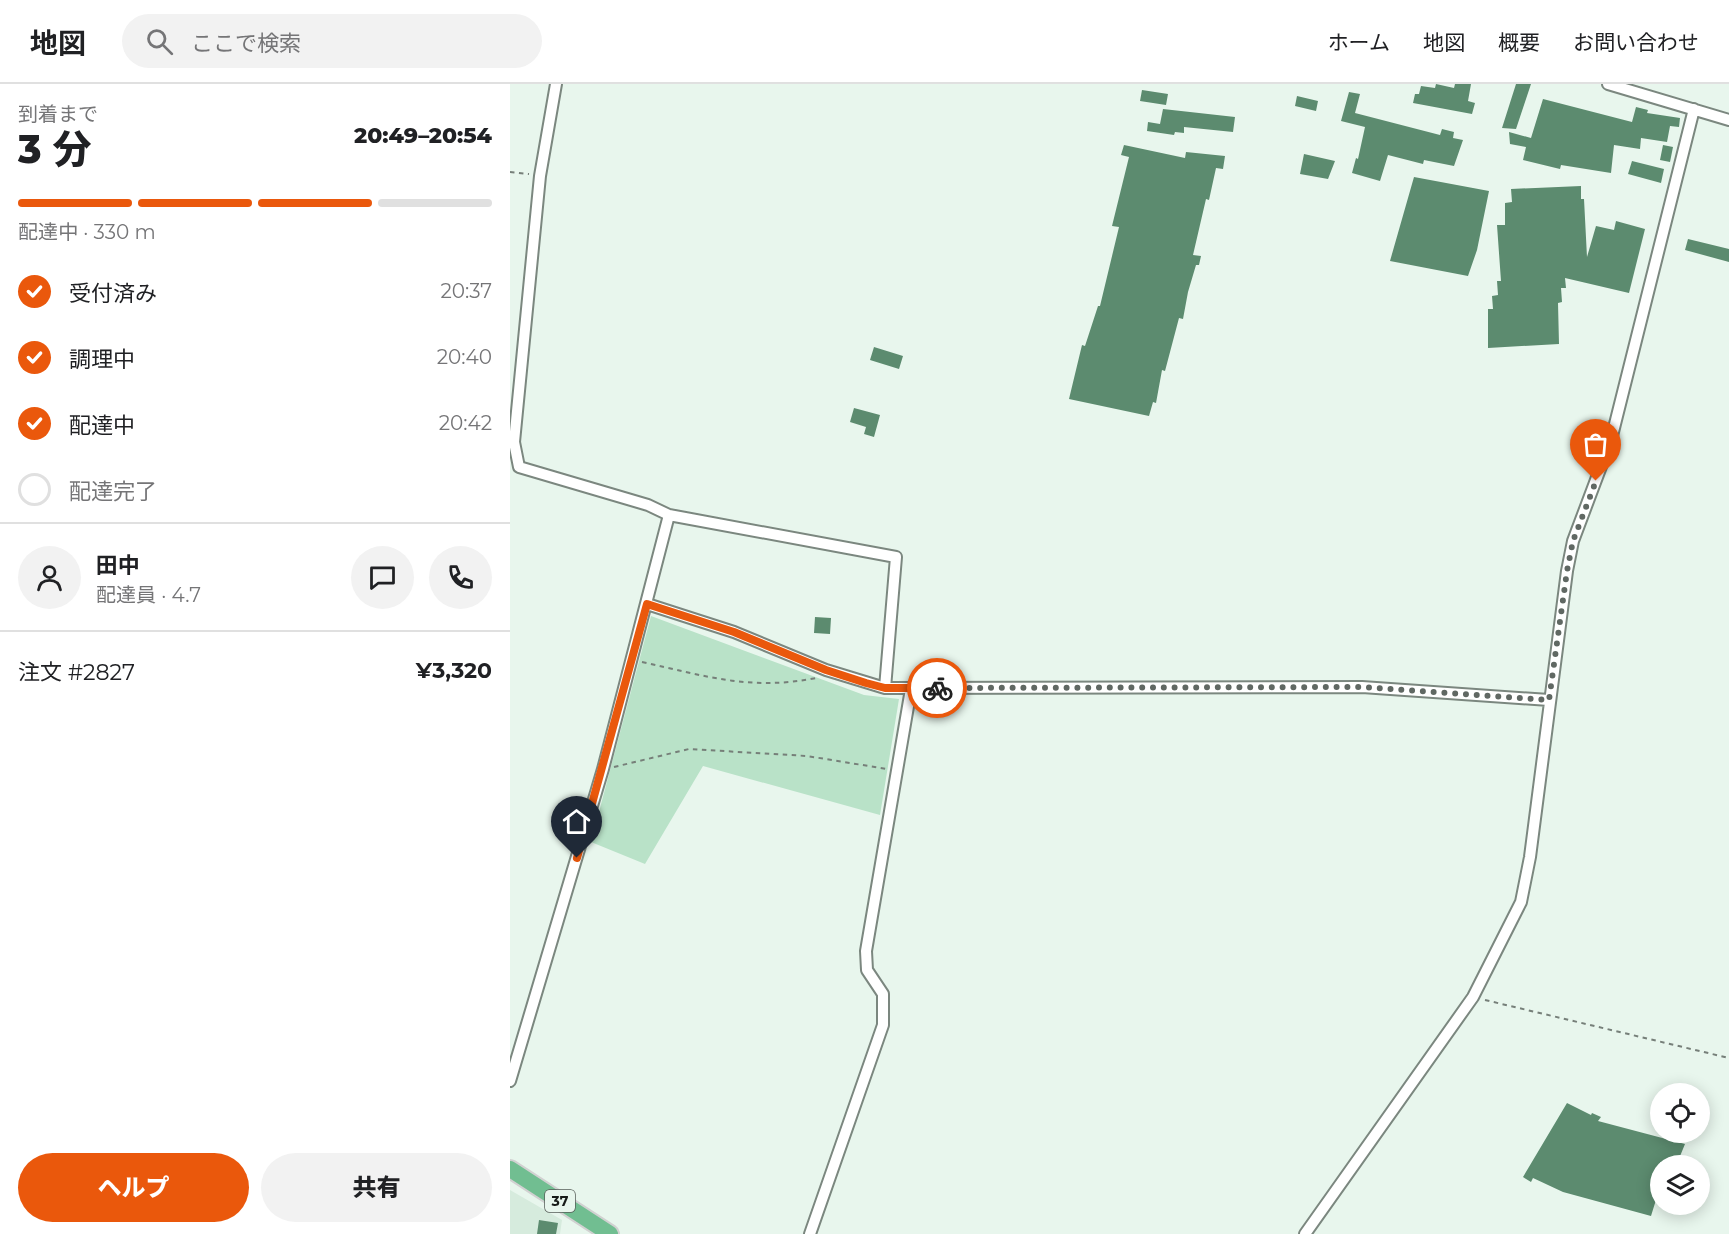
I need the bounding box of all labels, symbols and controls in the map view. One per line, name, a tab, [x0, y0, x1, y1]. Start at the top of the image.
search box	[122, 14, 542, 68]
icon: search	[143, 25, 176, 58]
text: 地図	[30, 26, 86, 60]
text: ここで検索	[191, 30, 301, 57]
text: ホーム	[1328, 30, 1390, 55]
text: 地図	[1423, 30, 1465, 55]
text: 概要	[1498, 30, 1540, 55]
text: お問い合わせ	[1573, 30, 1699, 55]
text: 到着まで	[18, 102, 98, 126]
text: 20:49–20:54	[354, 122, 492, 149]
text: 3 分	[18, 125, 92, 173]
text: 配達中 · 330 m	[18, 220, 156, 244]
icon: check	[18, 275, 51, 308]
text: 20:37	[440, 279, 492, 303]
text: 受付済み	[69, 280, 157, 307]
icon: check	[18, 341, 51, 374]
text: 20:40	[437, 345, 492, 369]
text: 調理中	[69, 346, 135, 373]
icon: check	[18, 407, 51, 440]
text: 20:42	[439, 411, 492, 435]
text: 配達中	[69, 412, 135, 439]
pin	[1570, 419, 1621, 481]
icon: bag	[1579, 428, 1612, 461]
text: 配達完了	[69, 478, 157, 505]
button: person	[18, 546, 81, 609]
button: chat	[351, 546, 414, 609]
button: phone	[429, 546, 492, 609]
text: 田中	[96, 552, 140, 579]
text: 配達員 · 4.7	[96, 583, 201, 607]
text: ¥3,320	[416, 657, 492, 684]
courier	[907, 658, 967, 718]
text: 注文 #2827	[18, 659, 135, 686]
icon: bike	[921, 672, 954, 705]
pin	[551, 796, 602, 858]
icon: home	[560, 805, 593, 838]
map controls	[1650, 1083, 1710, 1215]
button: locate	[1650, 1083, 1710, 1143]
button: ヘルプ	[18, 1153, 249, 1222]
button: 共有	[261, 1153, 492, 1222]
button: layers	[1650, 1155, 1710, 1215]
road number: 37	[545, 1190, 575, 1212]

